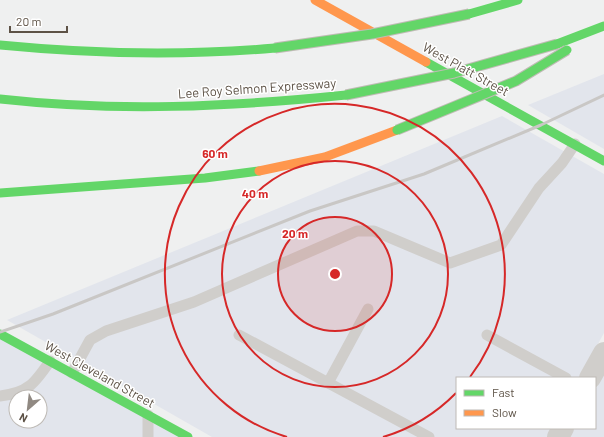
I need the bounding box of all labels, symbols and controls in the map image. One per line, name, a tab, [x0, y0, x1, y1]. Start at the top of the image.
scale bar	[10, 8, 67, 34]
text: 20 m	[16, 14, 42, 28]
street label: West Platt Street	[420, 39, 512, 99]
street label: Lee Roy Selmon Expressway	[177, 74, 337, 102]
text: 60 m	[202, 146, 228, 160]
text: 40 m	[242, 186, 268, 200]
text: 20 m	[282, 226, 308, 240]
centre of rings	[328, 267, 342, 281]
street label: West Cleveland Street	[42, 337, 158, 411]
legend	[456, 377, 596, 429]
text: Fast	[492, 385, 515, 399]
north arrow	[8, 389, 48, 429]
text: Slow	[492, 405, 517, 419]
text: N	[17, 411, 29, 426]

